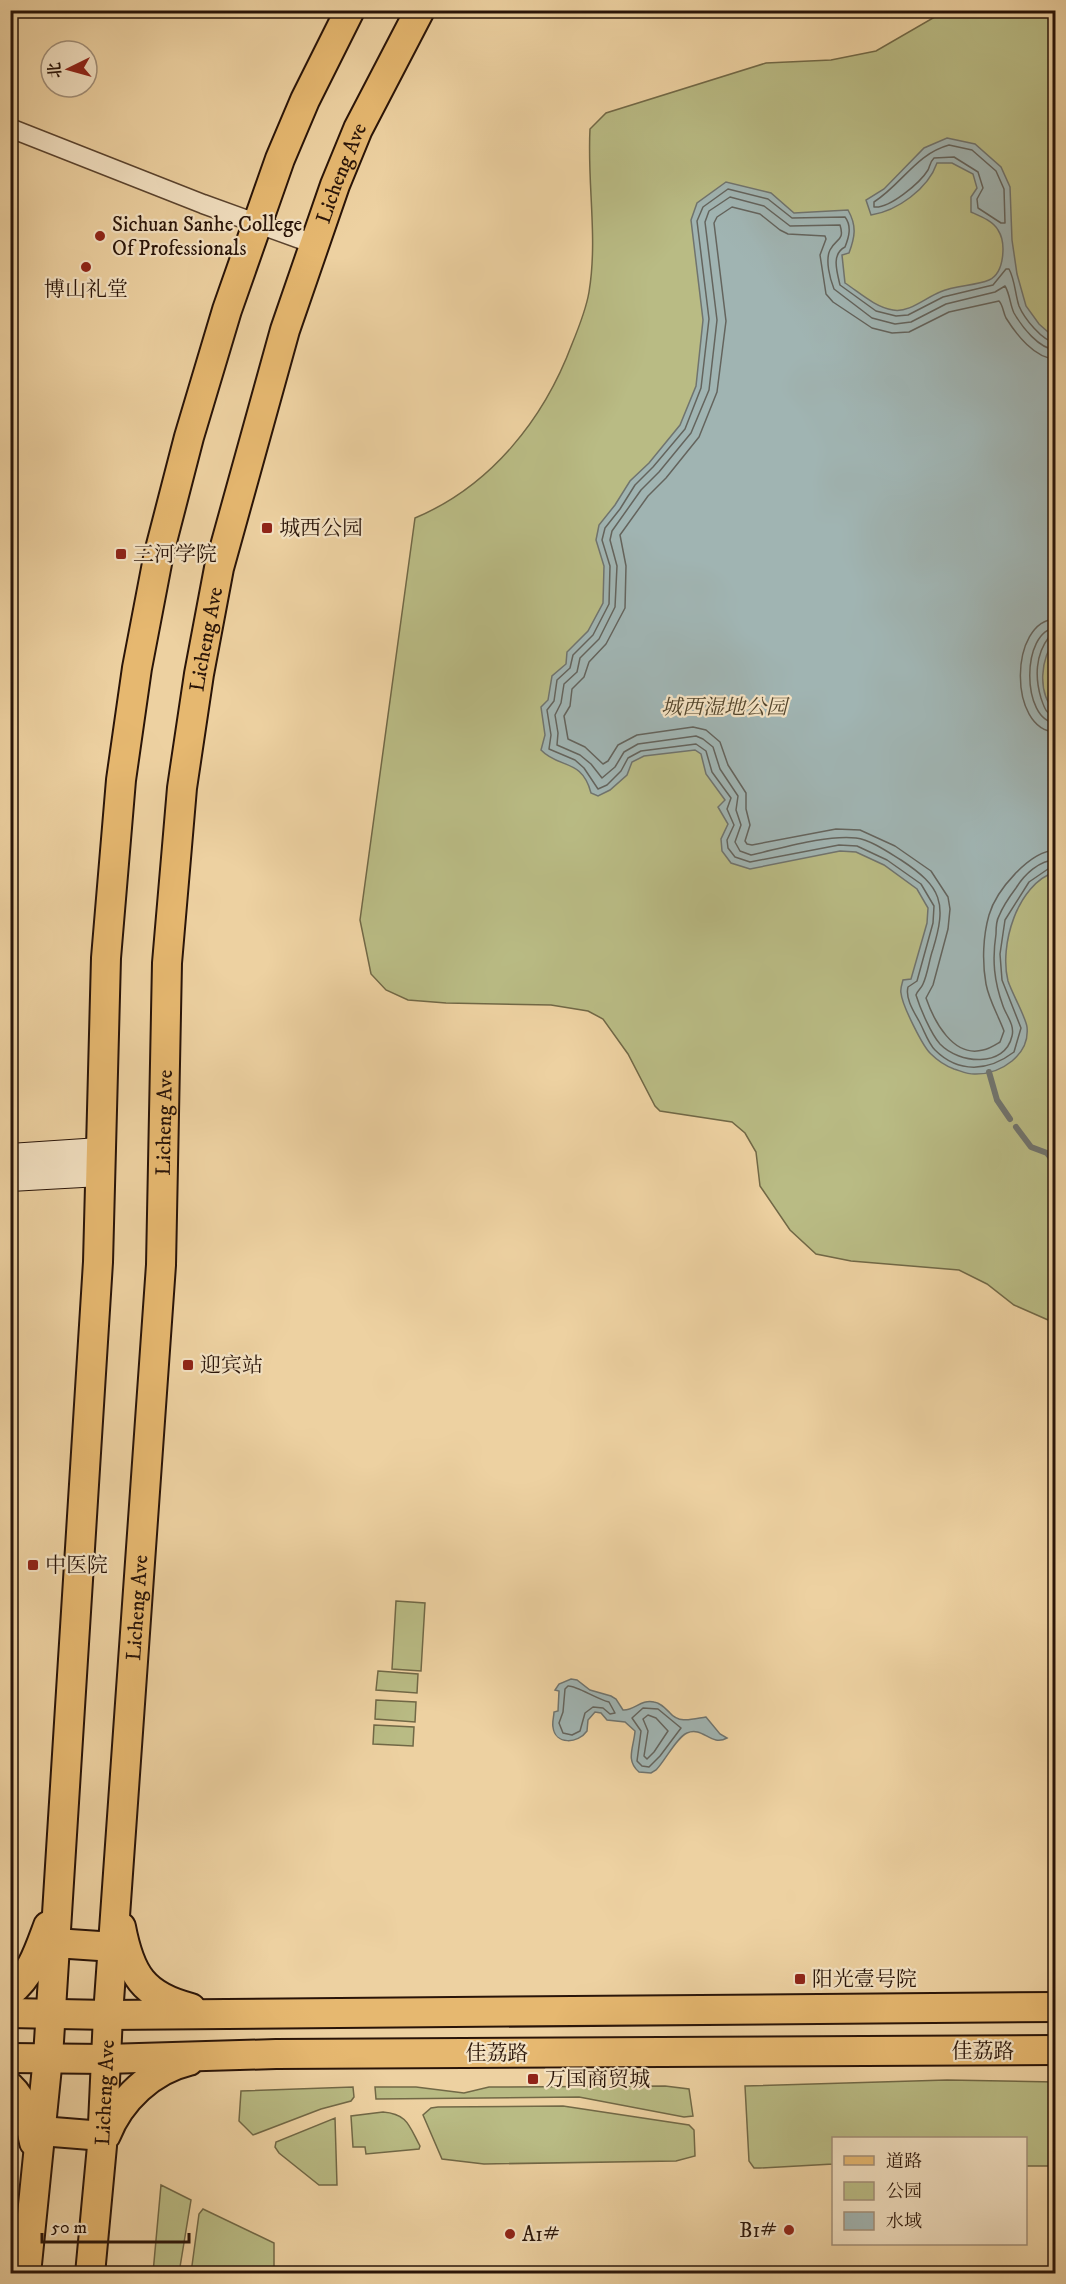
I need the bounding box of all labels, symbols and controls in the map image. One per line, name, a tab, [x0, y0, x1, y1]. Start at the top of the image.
north arrow	[39, 39, 99, 99]
text: 北	[44, 61, 66, 79]
street label: Licheng Ave	[311, 118, 373, 227]
place label: Sichuan Sanhe College Of Professionals	[112, 212, 302, 262]
marker: Sichuan Sanhe College Of Professionals	[93, 229, 107, 243]
marker: 博山礼堂	[79, 260, 93, 274]
place label: 博山礼堂	[44, 277, 128, 303]
place label: 城西公园	[279, 516, 363, 542]
marker: 城西公园	[260, 521, 274, 535]
place label: 三河学院	[133, 542, 217, 568]
marker: 三河学院	[114, 547, 128, 561]
street label: Licheng Ave	[185, 585, 229, 693]
park label: 城西湿地公园	[661, 695, 790, 721]
street label: Licheng Ave	[151, 1069, 179, 1176]
place label: 迎宾站	[200, 1353, 263, 1379]
marker: 迎宾站	[181, 1358, 195, 1372]
place label: 中医院	[45, 1553, 108, 1579]
street label: Licheng Ave	[121, 1554, 154, 1661]
marker: 中医院	[26, 1558, 40, 1572]
place label: 阳光壹号院	[812, 1967, 917, 1993]
marker: 阳光壹号院	[793, 1972, 807, 1986]
street label: Licheng Ave	[90, 2039, 121, 2146]
street label: 佳荔路	[952, 2039, 1015, 2065]
street label: 佳荔路	[466, 2041, 529, 2067]
place label: 万国商贸城	[545, 2067, 650, 2093]
marker: 万国商贸城	[526, 2072, 540, 2086]
legend	[832, 2137, 1027, 2245]
text: 道路	[886, 2151, 922, 2173]
text: 公园	[886, 2181, 922, 2203]
scale bar	[42, 2206, 189, 2244]
text: 水域	[886, 2211, 922, 2233]
text: 50 m	[51, 2217, 87, 2239]
place label: B1#	[739, 2218, 777, 2244]
place label: A1#	[522, 2222, 560, 2248]
marker: B1#	[782, 2223, 796, 2237]
marker: A1#	[503, 2227, 517, 2241]

